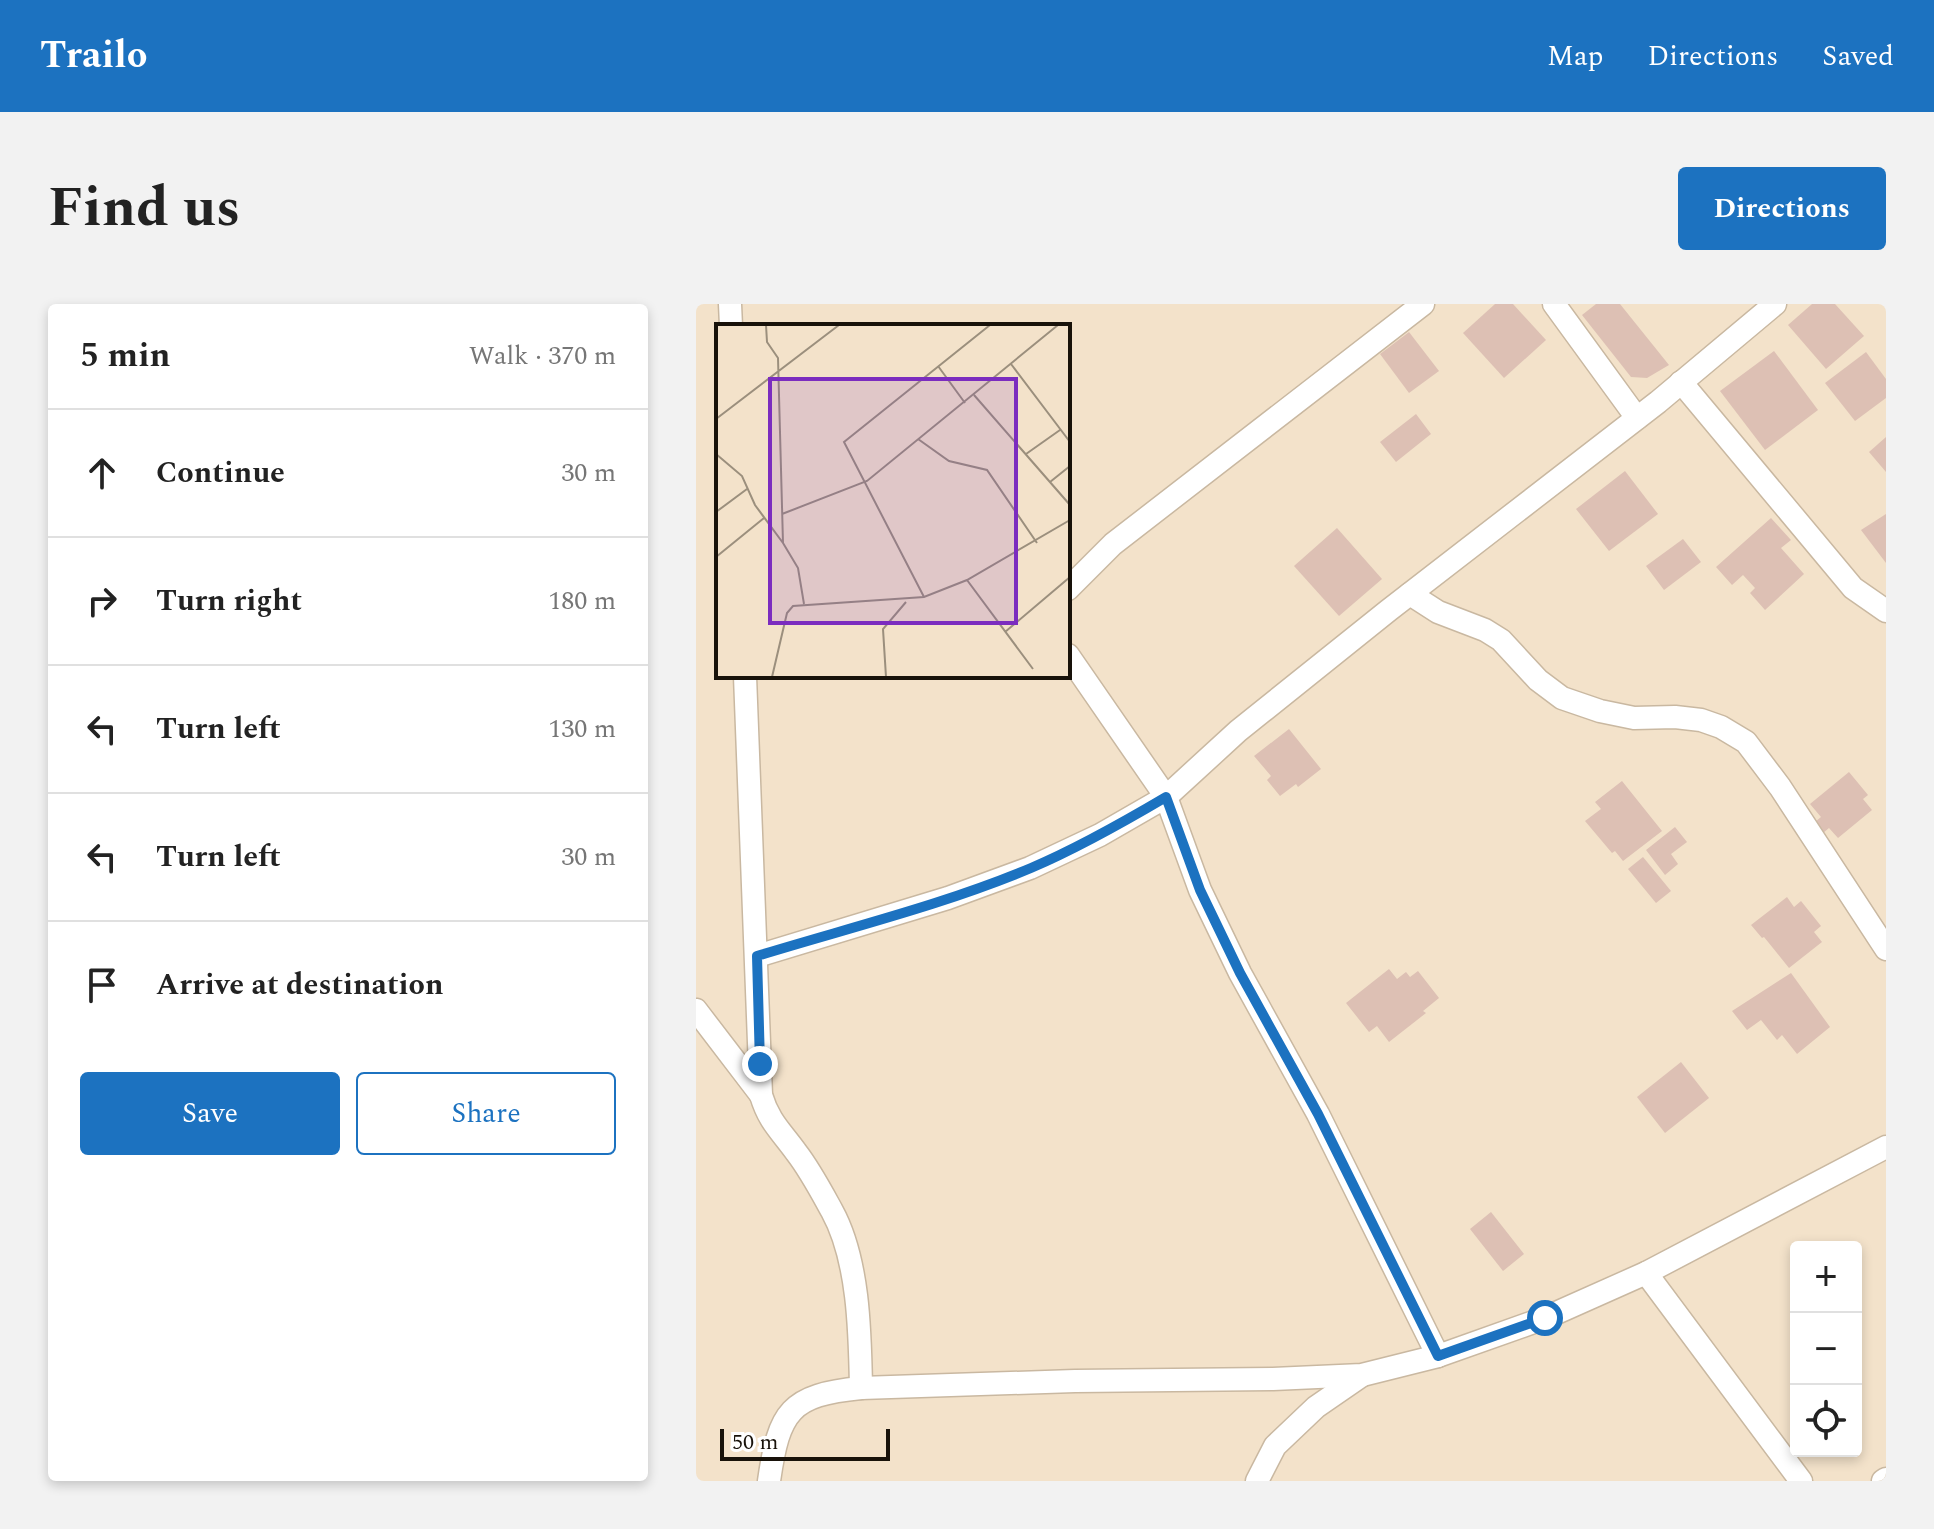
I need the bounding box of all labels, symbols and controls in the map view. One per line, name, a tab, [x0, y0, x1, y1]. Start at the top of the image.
text: Trailo	[40, 27, 147, 85]
text: Map	[1547, 35, 1604, 78]
text: Directions	[1648, 35, 1778, 78]
text: Saved	[1822, 35, 1894, 78]
text: Find us	[48, 166, 241, 251]
button: Directions	[1678, 167, 1886, 250]
inset map	[716, 324, 1070, 678]
text: 5 min	[80, 330, 170, 382]
text: Walk · 370 m	[469, 336, 616, 376]
text: Continue	[156, 450, 285, 496]
icon: ahead	[80, 451, 124, 495]
text: 30 m	[561, 453, 616, 493]
text: Turn right	[156, 578, 302, 624]
icon: right	[80, 579, 124, 623]
text: 180 m	[548, 581, 616, 621]
text: Turn left	[156, 706, 281, 752]
icon: left	[80, 707, 124, 751]
text: 130 m	[548, 709, 616, 749]
text: Turn left	[156, 834, 281, 880]
icon: left	[80, 835, 124, 879]
text: 30 m	[561, 837, 616, 877]
text: Arrive at destination	[156, 962, 443, 1008]
icon: arrive	[80, 963, 124, 1007]
route end	[742, 1046, 778, 1082]
button: Save	[80, 1072, 340, 1155]
button: Share	[356, 1072, 616, 1155]
map controls	[1790, 1241, 1862, 1457]
button: +	[1790, 1241, 1862, 1313]
route start	[1527, 1300, 1563, 1336]
button: −	[1790, 1313, 1862, 1385]
button: locate	[1790, 1385, 1862, 1457]
scale bar	[720, 1425, 890, 1461]
text: 50 m	[732, 1426, 778, 1459]

